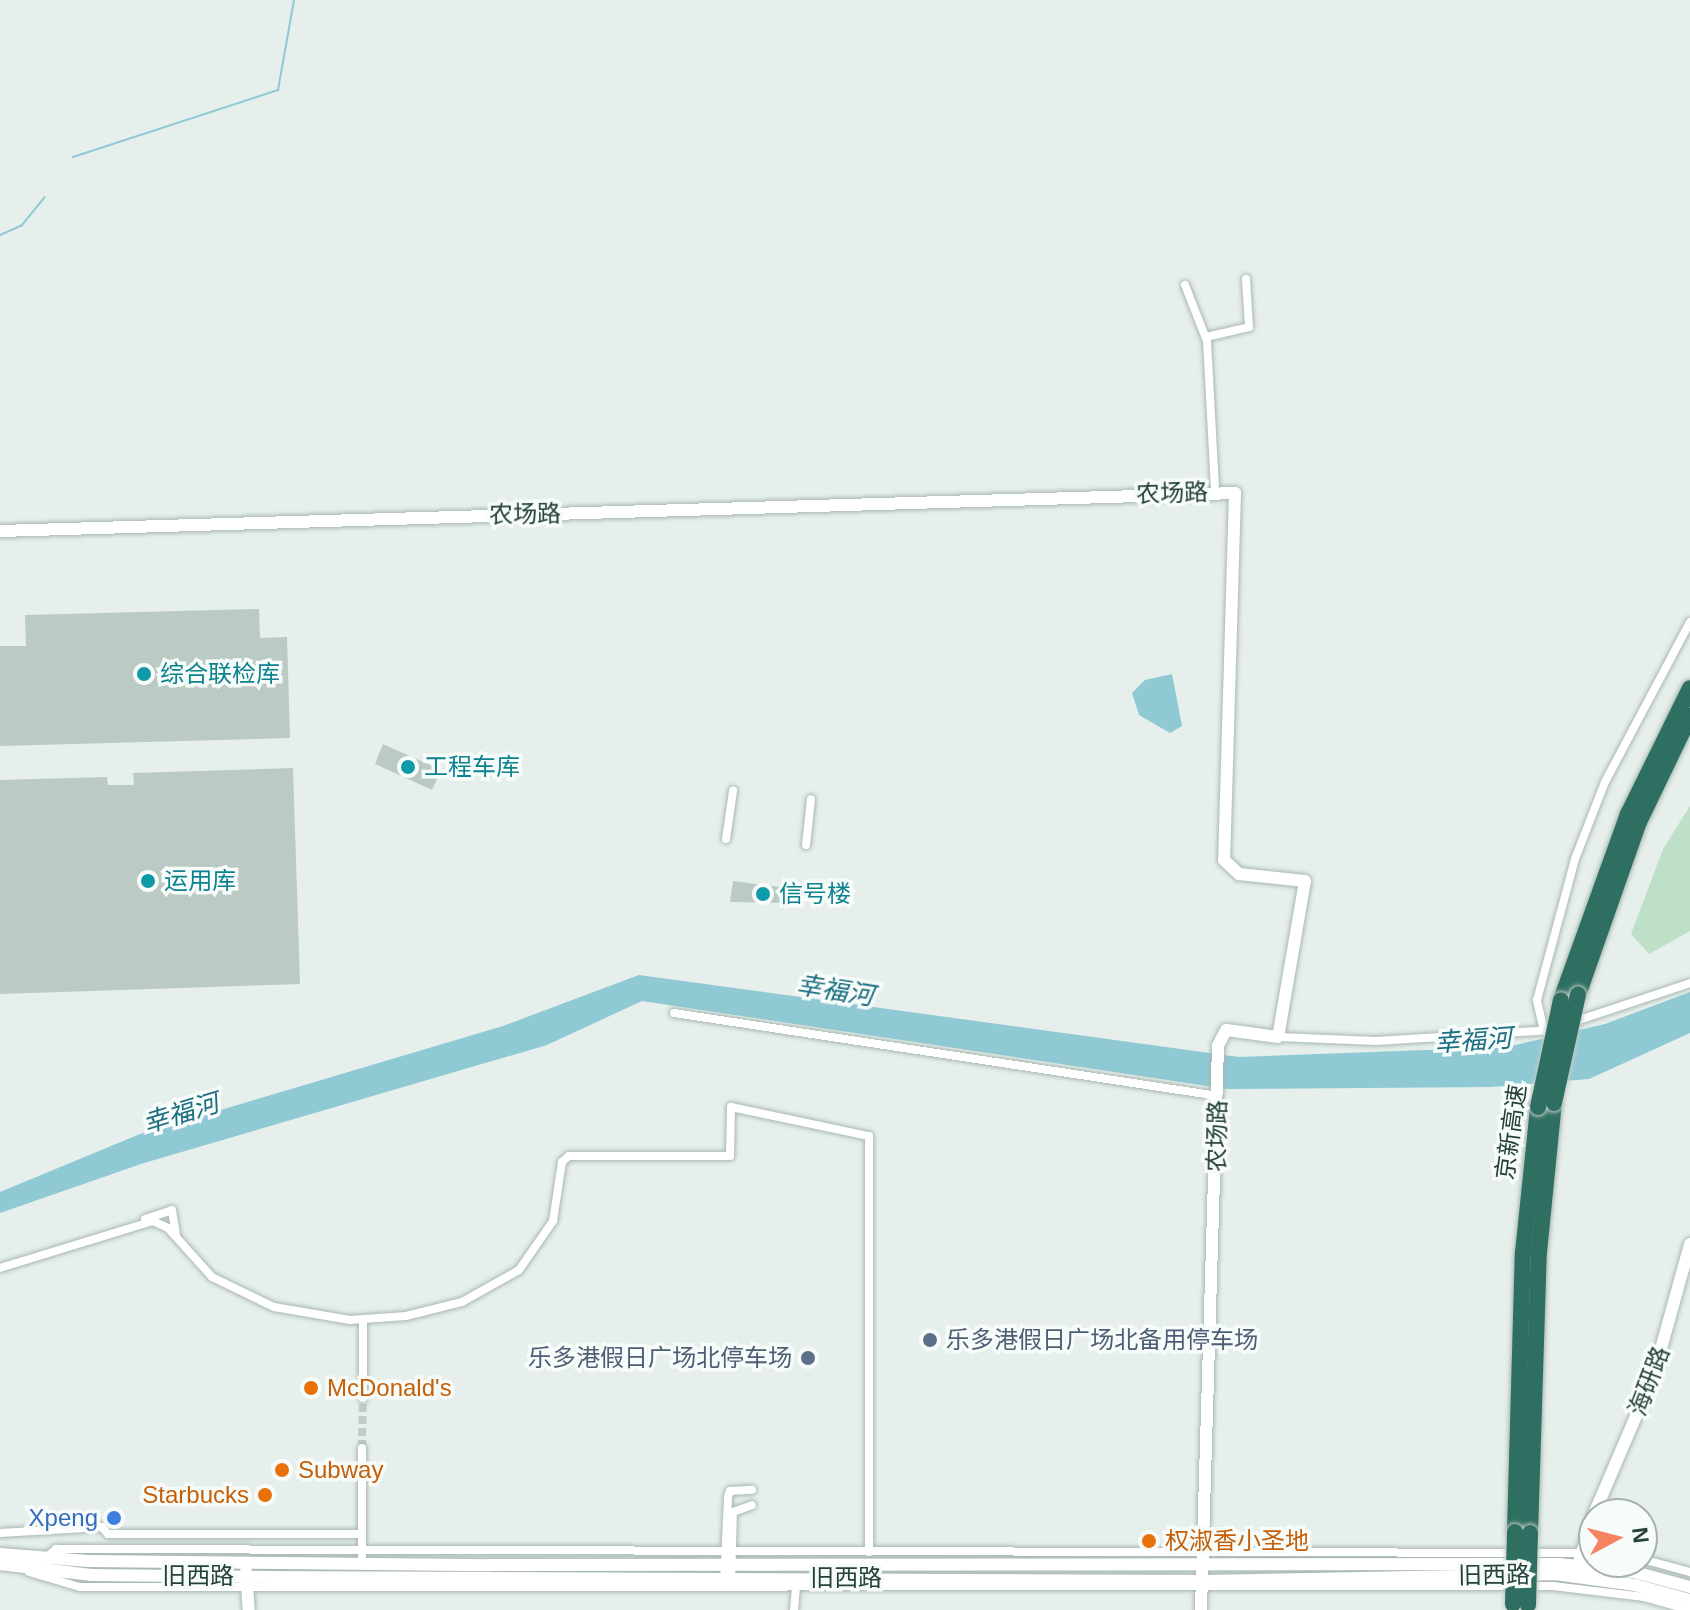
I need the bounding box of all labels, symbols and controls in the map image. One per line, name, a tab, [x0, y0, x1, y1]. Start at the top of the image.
street label: 农场路	[1136, 477, 1208, 509]
street label: 农场路	[489, 499, 561, 529]
place label: 综合联检库	[160, 660, 280, 688]
marker: 综合联检库	[135, 665, 153, 683]
place label: 工程车库	[424, 753, 520, 781]
marker: 工程车库	[399, 758, 417, 776]
place label: 运用库	[164, 867, 236, 895]
marker: 运用库	[139, 872, 157, 890]
place label: 信号楼	[779, 880, 851, 908]
marker: 信号楼	[754, 885, 772, 903]
water label: 幸福河	[794, 969, 876, 1013]
water label: 幸福河	[1433, 1023, 1513, 1059]
street label: 京新高速	[1490, 1082, 1532, 1182]
water label: 幸福河	[139, 1088, 223, 1140]
street label: 农场路	[1202, 1100, 1232, 1172]
place label: 乐多港假日广场北备用停车场	[946, 1326, 1258, 1354]
marker: 乐多港假日广场北备用停车场	[921, 1331, 939, 1349]
street label: 海研路	[1623, 1342, 1675, 1420]
place label: 乐多港假日广场北停车场	[528, 1344, 792, 1372]
marker: 乐多港假日广场北停车场	[799, 1349, 817, 1367]
place label: McDonald's	[327, 1374, 452, 1402]
marker: McDonald's	[302, 1379, 320, 1397]
place label: Subway	[298, 1456, 383, 1484]
marker: Subway	[273, 1461, 291, 1479]
place label: Starbucks	[142, 1481, 249, 1509]
marker: Starbucks	[256, 1486, 274, 1504]
north arrow	[1578, 1498, 1658, 1578]
place label: Xpeng	[29, 1504, 98, 1532]
marker: Xpeng	[105, 1509, 123, 1527]
text: N	[1627, 1526, 1654, 1545]
place label: 权淑香小圣地	[1165, 1527, 1309, 1555]
marker: 权淑香小圣地	[1140, 1532, 1158, 1550]
street label: 旧西路	[1458, 1560, 1530, 1590]
street label: 旧西路	[162, 1562, 234, 1590]
street label: 旧西路	[810, 1564, 882, 1592]

